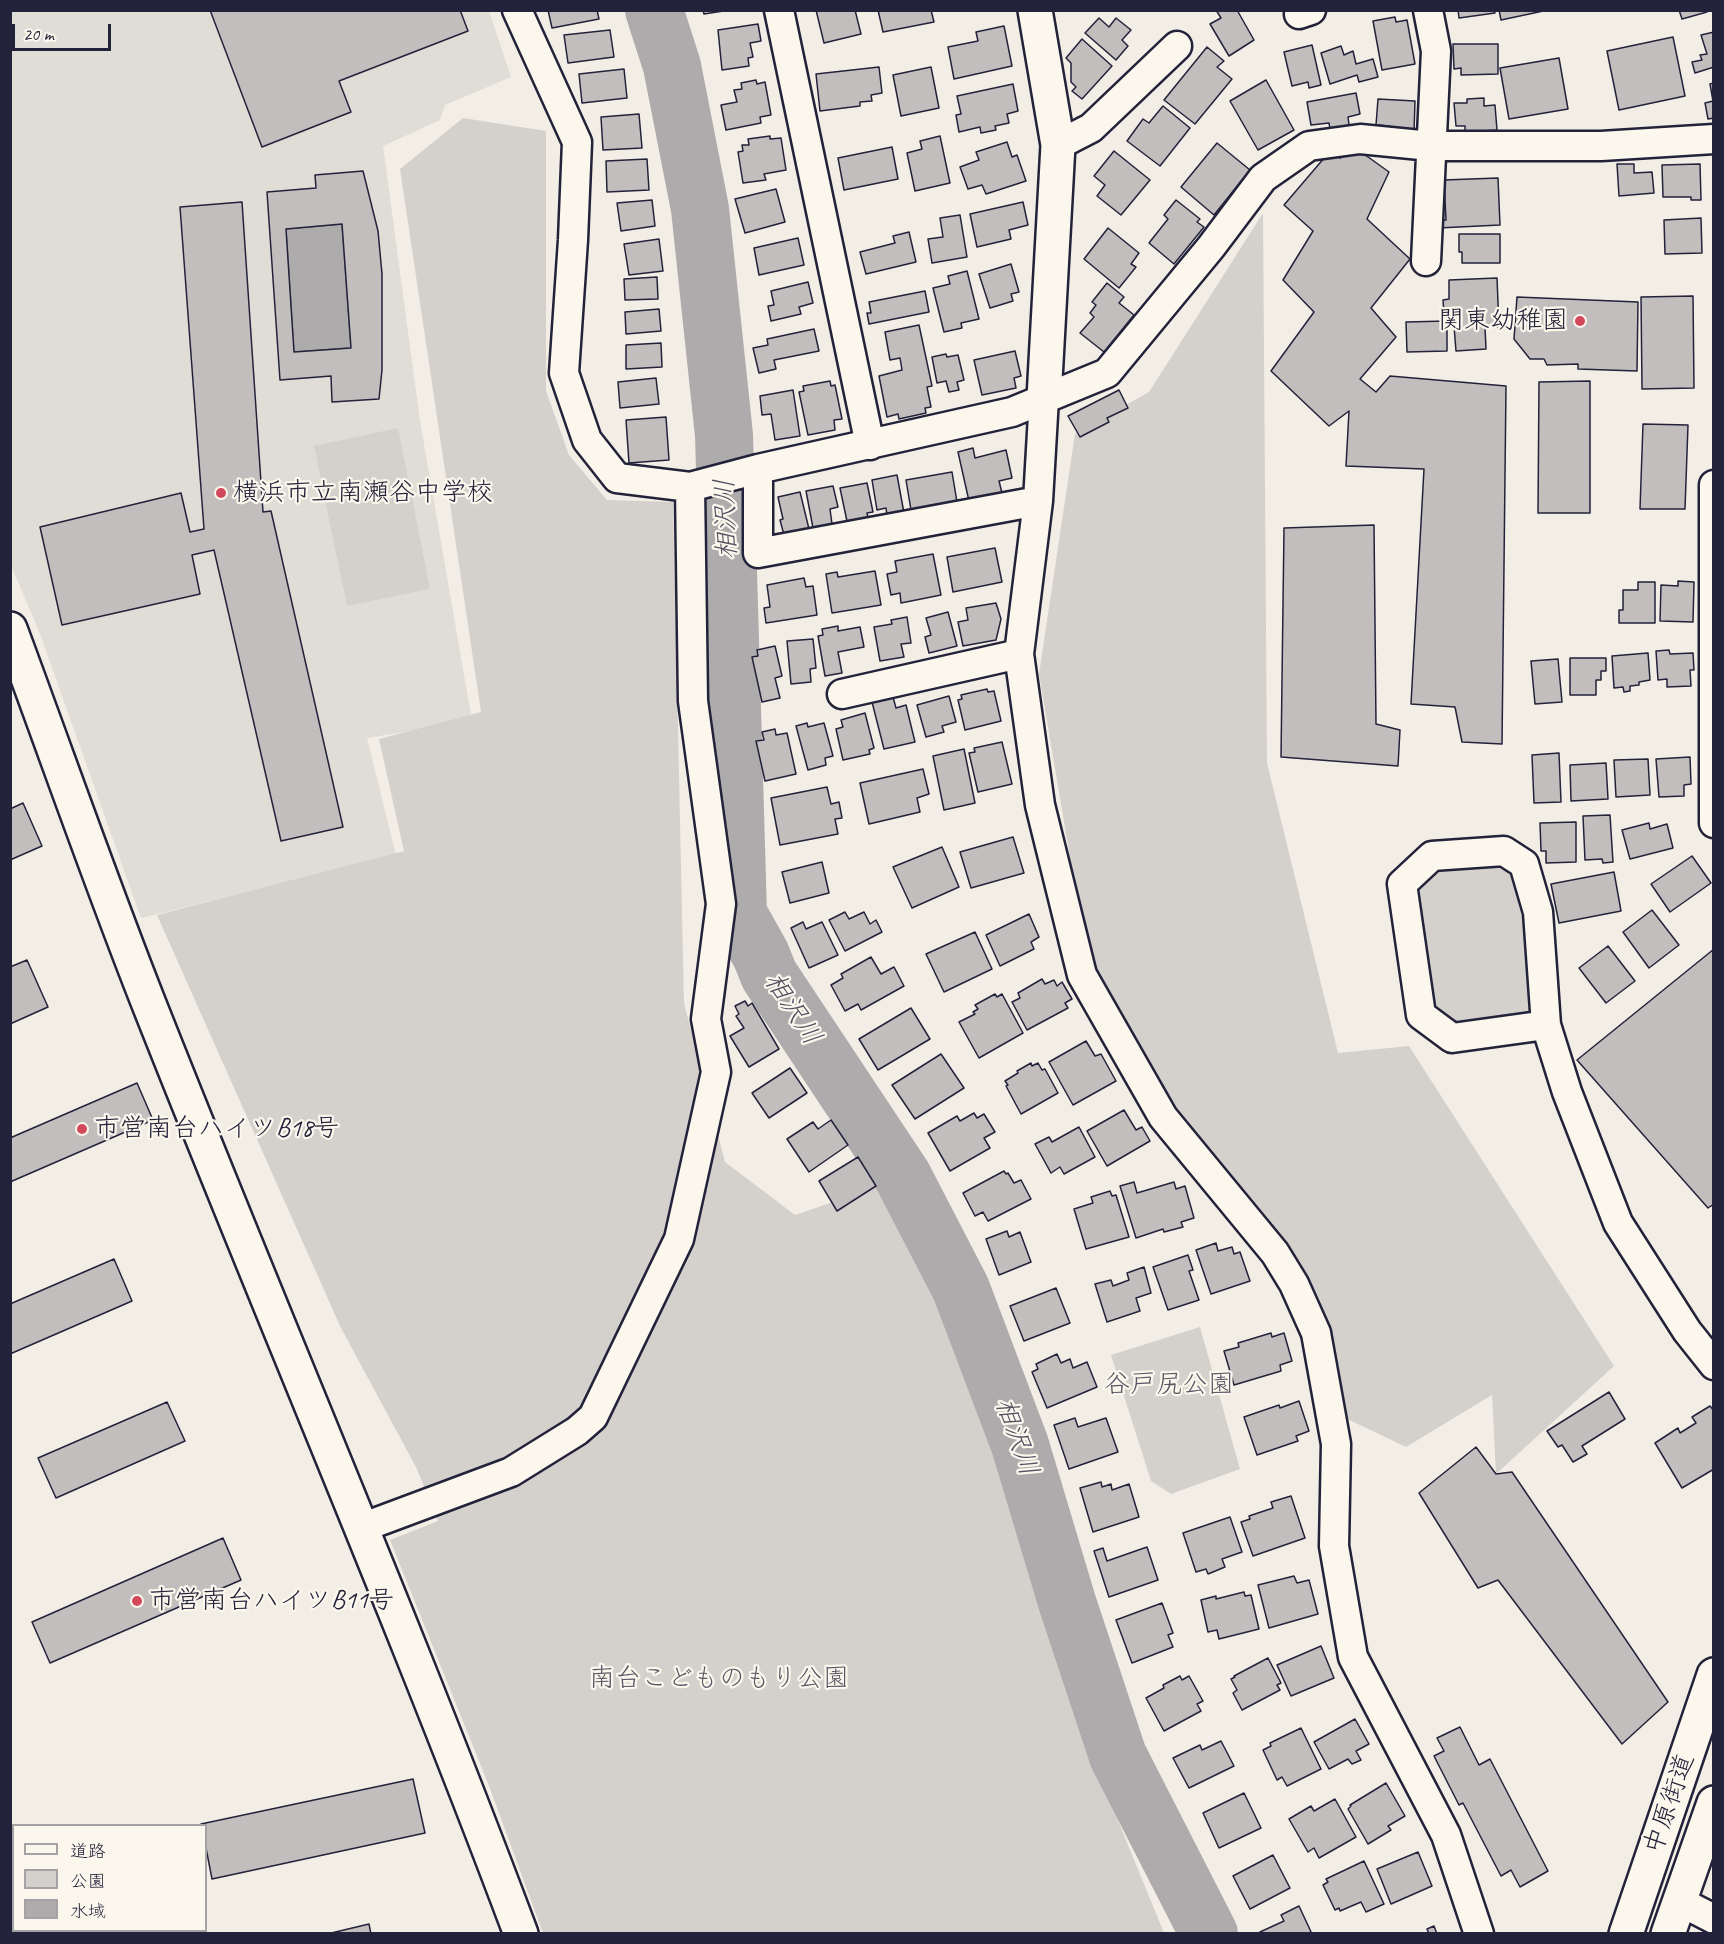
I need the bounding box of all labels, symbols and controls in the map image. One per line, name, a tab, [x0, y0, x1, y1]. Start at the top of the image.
scale bar	[15, 12, 114, 50]
text: 20 m	[23, 23, 54, 45]
place label: 関東幼稚園	[1438, 305, 1568, 337]
marker: 関東幼稚園	[1573, 314, 1587, 328]
place label: 横浜市立南瀬谷中学校	[233, 477, 493, 509]
water label: 相沢川	[709, 478, 745, 560]
marker: 横浜市立南瀬谷中学校	[214, 486, 228, 500]
water label: 相沢川	[756, 966, 828, 1052]
place label: 市営南台ハイツB18号	[94, 1113, 339, 1145]
marker: 市営南台ハイツB18号	[75, 1122, 89, 1136]
park label: 谷戸尻公園	[1104, 1369, 1234, 1401]
water label: 相沢川	[987, 1393, 1045, 1481]
place label: 市営南台ハイツB11号	[149, 1585, 394, 1617]
marker: 市営南台ハイツB11号	[130, 1594, 144, 1608]
park label: 南台こどものもり公園	[589, 1663, 849, 1695]
street label: 中原街道	[1638, 1750, 1702, 1858]
legend	[12, 1824, 207, 1932]
text: 道路	[70, 1840, 106, 1862]
text: 公園	[70, 1870, 106, 1892]
text: 水域	[70, 1900, 106, 1922]

